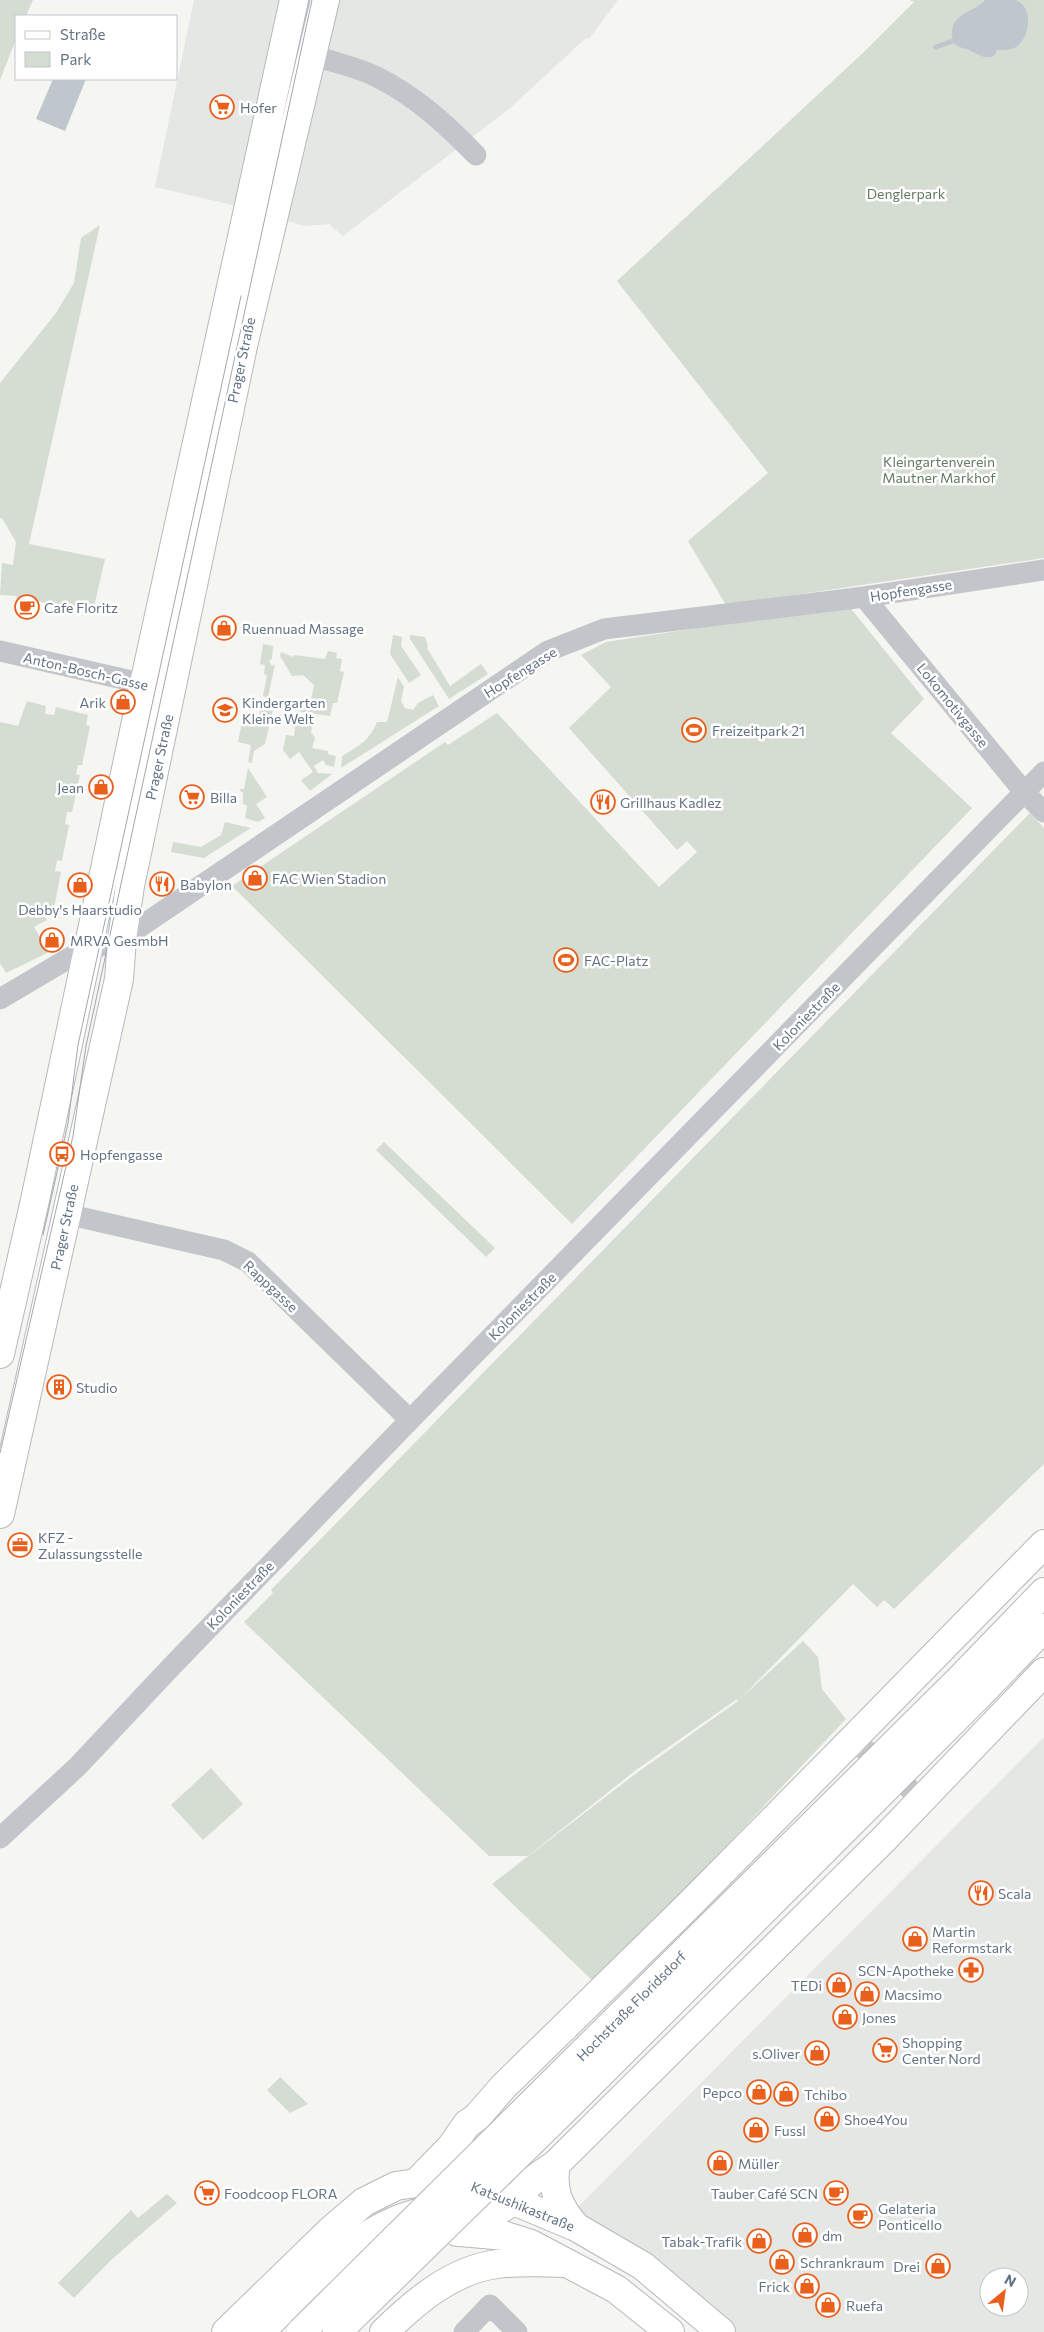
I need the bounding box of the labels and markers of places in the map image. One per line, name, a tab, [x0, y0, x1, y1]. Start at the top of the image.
supermarket icon: Hofer	[209, 94, 235, 120]
place label: Hofer	[240, 99, 277, 116]
cafe icon: Cafe Floritz	[14, 594, 40, 620]
place label: Cafe Floritz	[44, 599, 118, 616]
shop icon: Ruennuad Massage	[211, 615, 237, 641]
place label: Ruennuad Massage	[242, 620, 364, 637]
shop icon: Arik	[110, 689, 136, 715]
place label: Arik	[80, 694, 106, 711]
place label: Kindergarten Kleine Welt	[242, 694, 326, 727]
school or university icon: Kindergarten Kleine Welt	[212, 697, 238, 723]
sports icon: Freizeitpark 21	[681, 717, 707, 743]
place label: Freizeitpark 21	[712, 722, 805, 739]
shop icon: Jean	[88, 774, 114, 800]
place label: Jean	[57, 779, 84, 796]
supermarket icon: Billa	[179, 784, 205, 810]
place label: Billa	[210, 789, 237, 806]
restaurant icon: Grillhaus Kadlez	[590, 789, 616, 815]
place label: Grillhaus Kadlez	[620, 794, 722, 811]
shop icon: FAC Wien Stadion	[242, 865, 268, 891]
place label: FAC Wien Stadion	[272, 870, 386, 887]
restaurant icon: Babylon	[149, 871, 175, 897]
shop icon: Debby's Haarstudio	[67, 872, 93, 898]
place label: Babylon	[180, 876, 232, 893]
place label: Debby's Haarstudio	[18, 901, 142, 918]
shop icon: MRVA GesmbH	[39, 927, 65, 953]
place label: MRVA GesmbH	[70, 932, 168, 949]
sports icon: FAC-Platz	[553, 947, 579, 973]
place label: FAC-Platz	[584, 952, 648, 969]
bus stop icon: Hopfengasse	[49, 1141, 75, 1167]
place label: Hopfengasse	[80, 1146, 163, 1163]
building icon: Studio	[46, 1374, 72, 1400]
place label: Studio	[76, 1379, 118, 1396]
place label: KFZ - Zulassungsstelle	[38, 1529, 142, 1562]
office icon: KFZ - Zulassungsstelle	[7, 1532, 33, 1558]
restaurant icon: Scala	[968, 1880, 994, 1906]
place label: Scala	[998, 1885, 1031, 1902]
place label: Martin Reformstark	[932, 1923, 1013, 1956]
shop icon: Martin Reformstark	[902, 1926, 928, 1952]
pharmacy icon: SCN-Apotheke	[958, 1957, 984, 1983]
place label: SCN-Apotheke	[858, 1962, 954, 1979]
shop icon: TEDi	[826, 1972, 852, 1998]
place label: TEDi	[791, 1977, 822, 1994]
shop icon: Macsimo	[854, 1981, 880, 2007]
place label: Macsimo	[884, 1986, 942, 2003]
shop icon: Jones	[832, 2004, 858, 2030]
place label: Jones	[862, 2009, 896, 2026]
place label: Shopping Center Nord	[902, 2034, 981, 2067]
supermarket icon: Shopping Center Nord	[872, 2037, 898, 2063]
shop icon: s.Oliver	[804, 2040, 830, 2066]
place label: s.Oliver	[752, 2045, 800, 2062]
shop icon: Pepco	[746, 2079, 772, 2105]
shop icon: Tchibo	[773, 2081, 799, 2107]
place label: Pepco	[703, 2084, 742, 2101]
place label: Tchibo	[804, 2086, 847, 2103]
shop icon: Shoe4You	[814, 2106, 840, 2132]
place label: Shoe4You	[844, 2111, 908, 2128]
shop icon: Fussl	[743, 2117, 769, 2143]
place label: Fussl	[774, 2122, 806, 2139]
shop icon: Müller	[707, 2150, 733, 2176]
place label: Müller	[738, 2155, 780, 2172]
supermarket icon: Foodcoop FLORA	[194, 2180, 220, 2206]
cafe icon: Tauber Café SCN	[823, 2180, 849, 2206]
place label: Foodcoop FLORA	[224, 2185, 338, 2202]
place label: Tauber Café SCN	[711, 2185, 818, 2202]
place label: Gelateria Ponticello	[878, 2200, 942, 2233]
cafe icon: Gelateria Ponticello	[847, 2203, 873, 2229]
shop icon: dm	[792, 2222, 818, 2248]
place label: dm	[822, 2227, 842, 2244]
shop icon: Tabak-Trafik	[746, 2228, 772, 2254]
place label: Tabak-Trafik	[662, 2233, 742, 2250]
shop icon: Schrankraum	[769, 2249, 795, 2275]
shop icon: Drei	[925, 2253, 951, 2279]
place label: Schrankraum	[800, 2254, 884, 2271]
place label: Drei	[893, 2258, 920, 2275]
shop icon: Frick	[794, 2273, 820, 2299]
place label: Frick	[758, 2278, 790, 2295]
shop icon: Ruefa	[815, 2292, 841, 2318]
place label: Ruefa	[846, 2297, 883, 2314]

